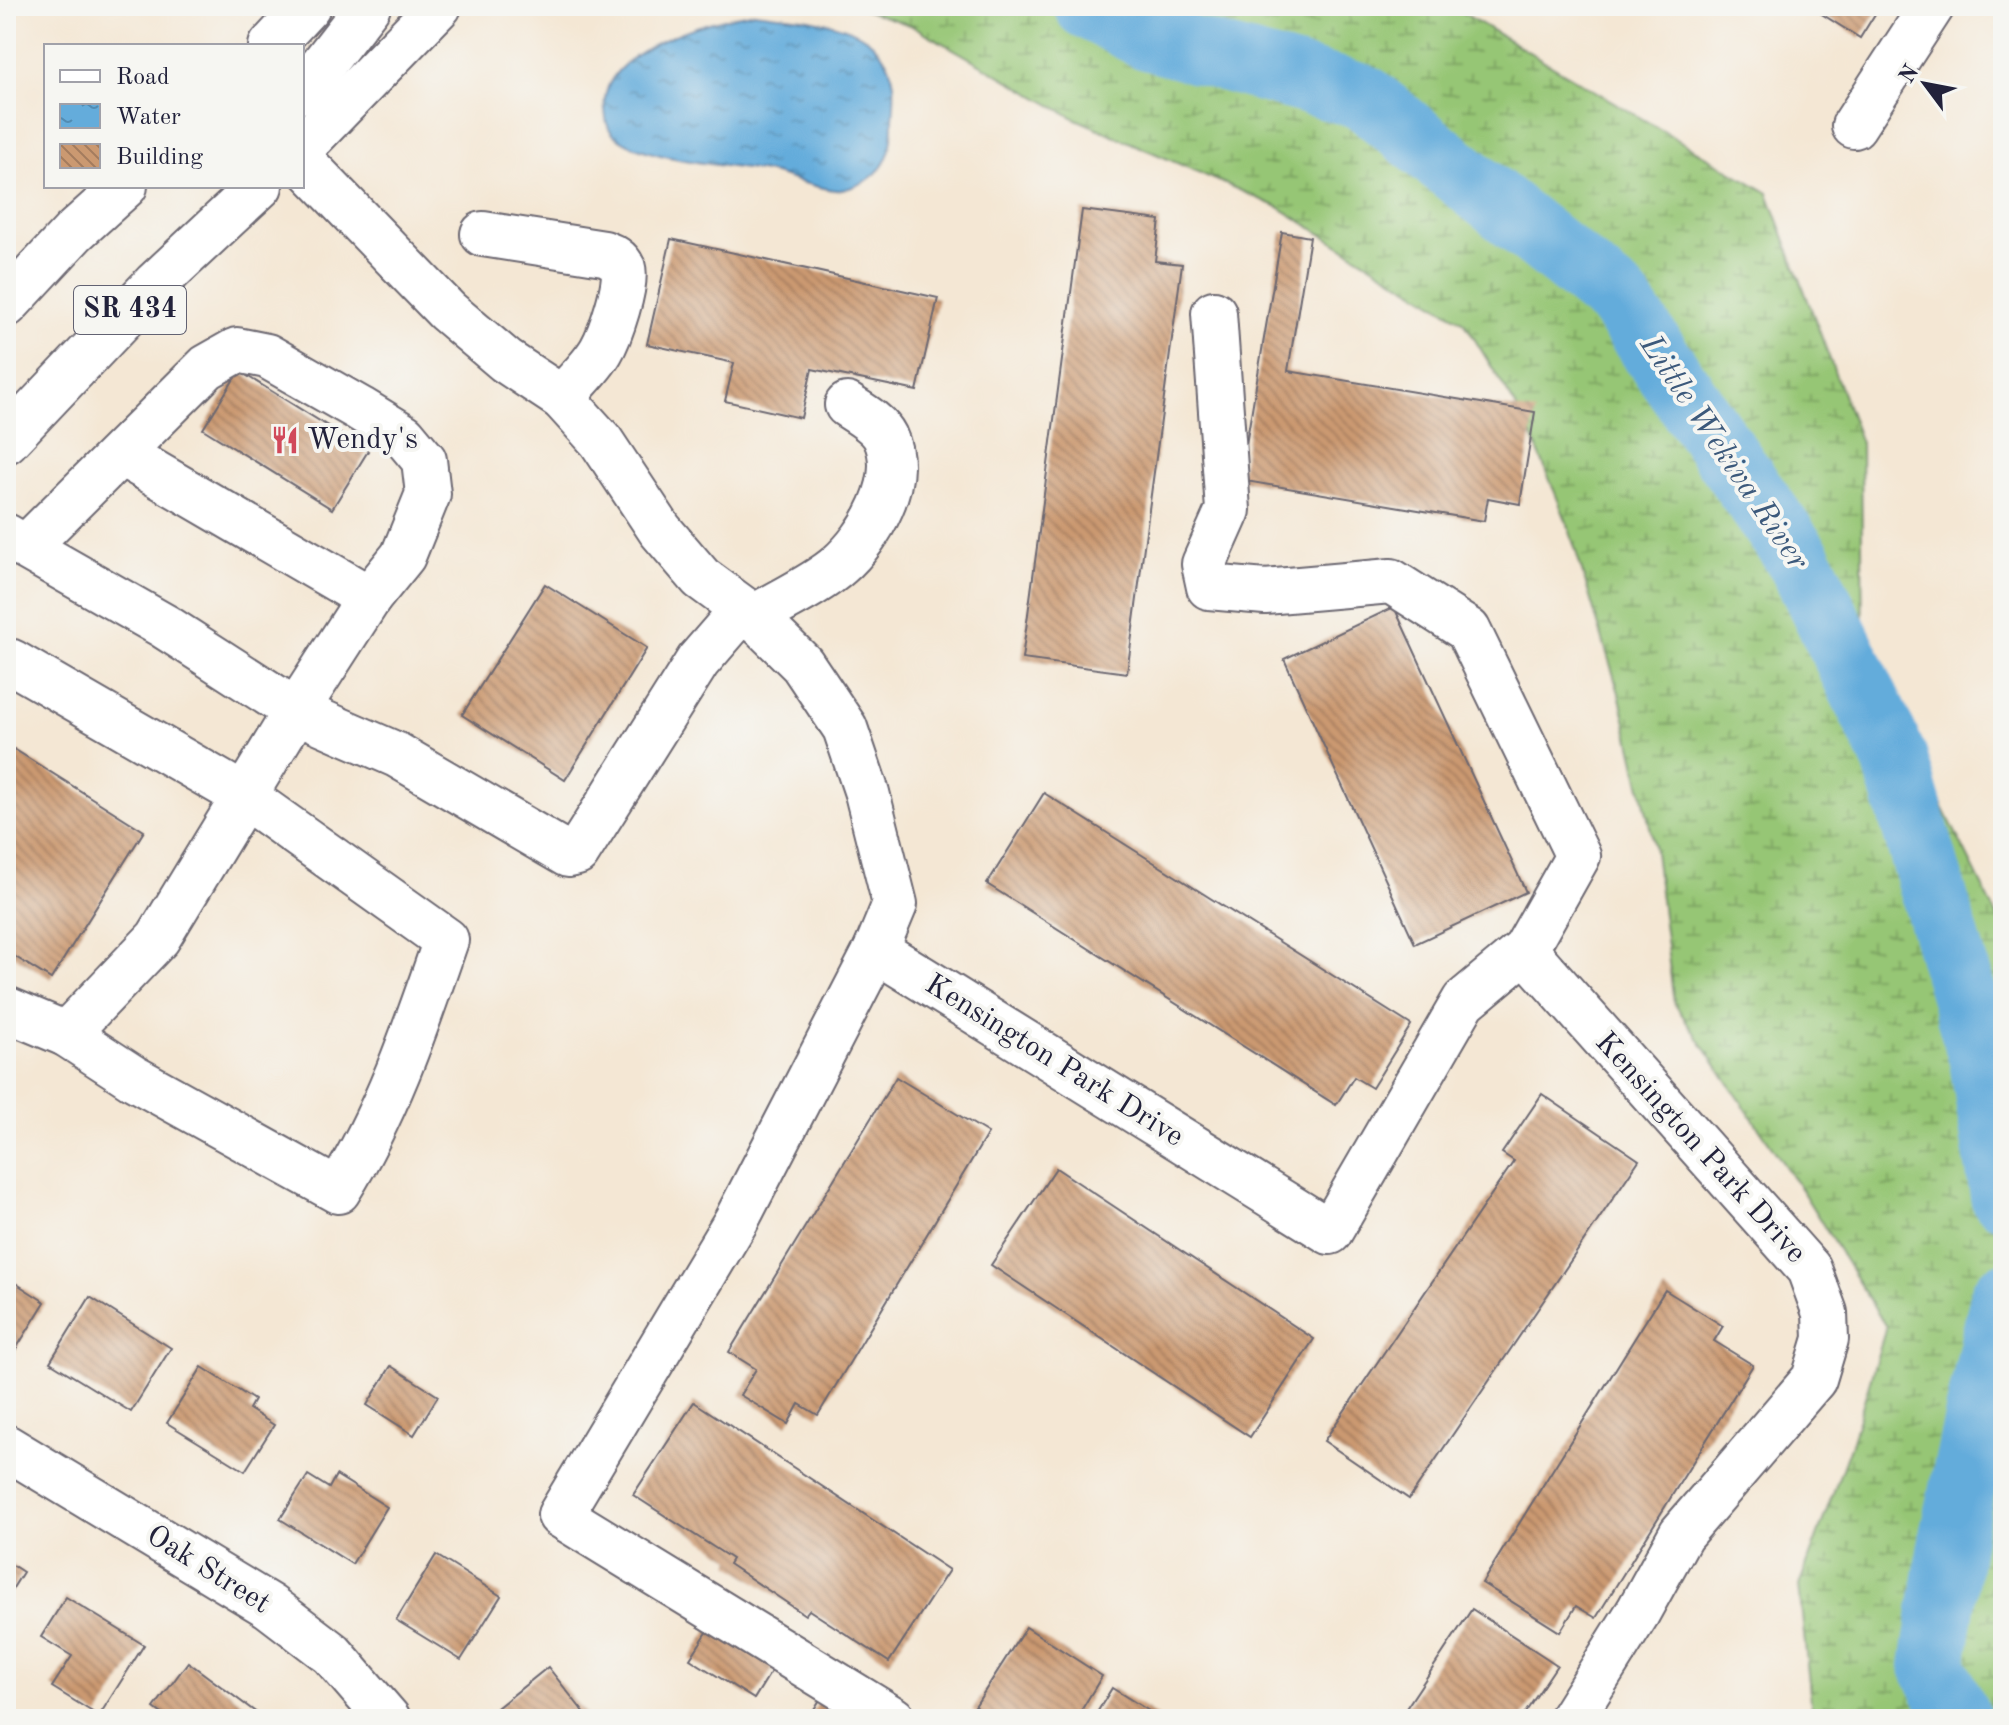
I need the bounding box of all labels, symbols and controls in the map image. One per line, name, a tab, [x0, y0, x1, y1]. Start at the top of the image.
legend	[44, 44, 304, 188]
north arrow	[1885, 44, 1965, 124]
text: N	[1896, 61, 1924, 87]
text: Road	[116, 66, 169, 90]
text: Water	[116, 106, 181, 130]
text: Building	[116, 146, 203, 170]
road number: SR 434	[74, 286, 186, 334]
water label: Little Wekiva River	[1632, 329, 1814, 577]
restaurant icon: Wendy's	[270, 425, 300, 455]
place label: Wendy's	[307, 425, 418, 455]
street label: Kensington Park Drive	[919, 969, 1189, 1153]
street label: Kensington Park Drive	[1589, 1027, 1811, 1269]
street label: Oak Street	[141, 1520, 275, 1620]

